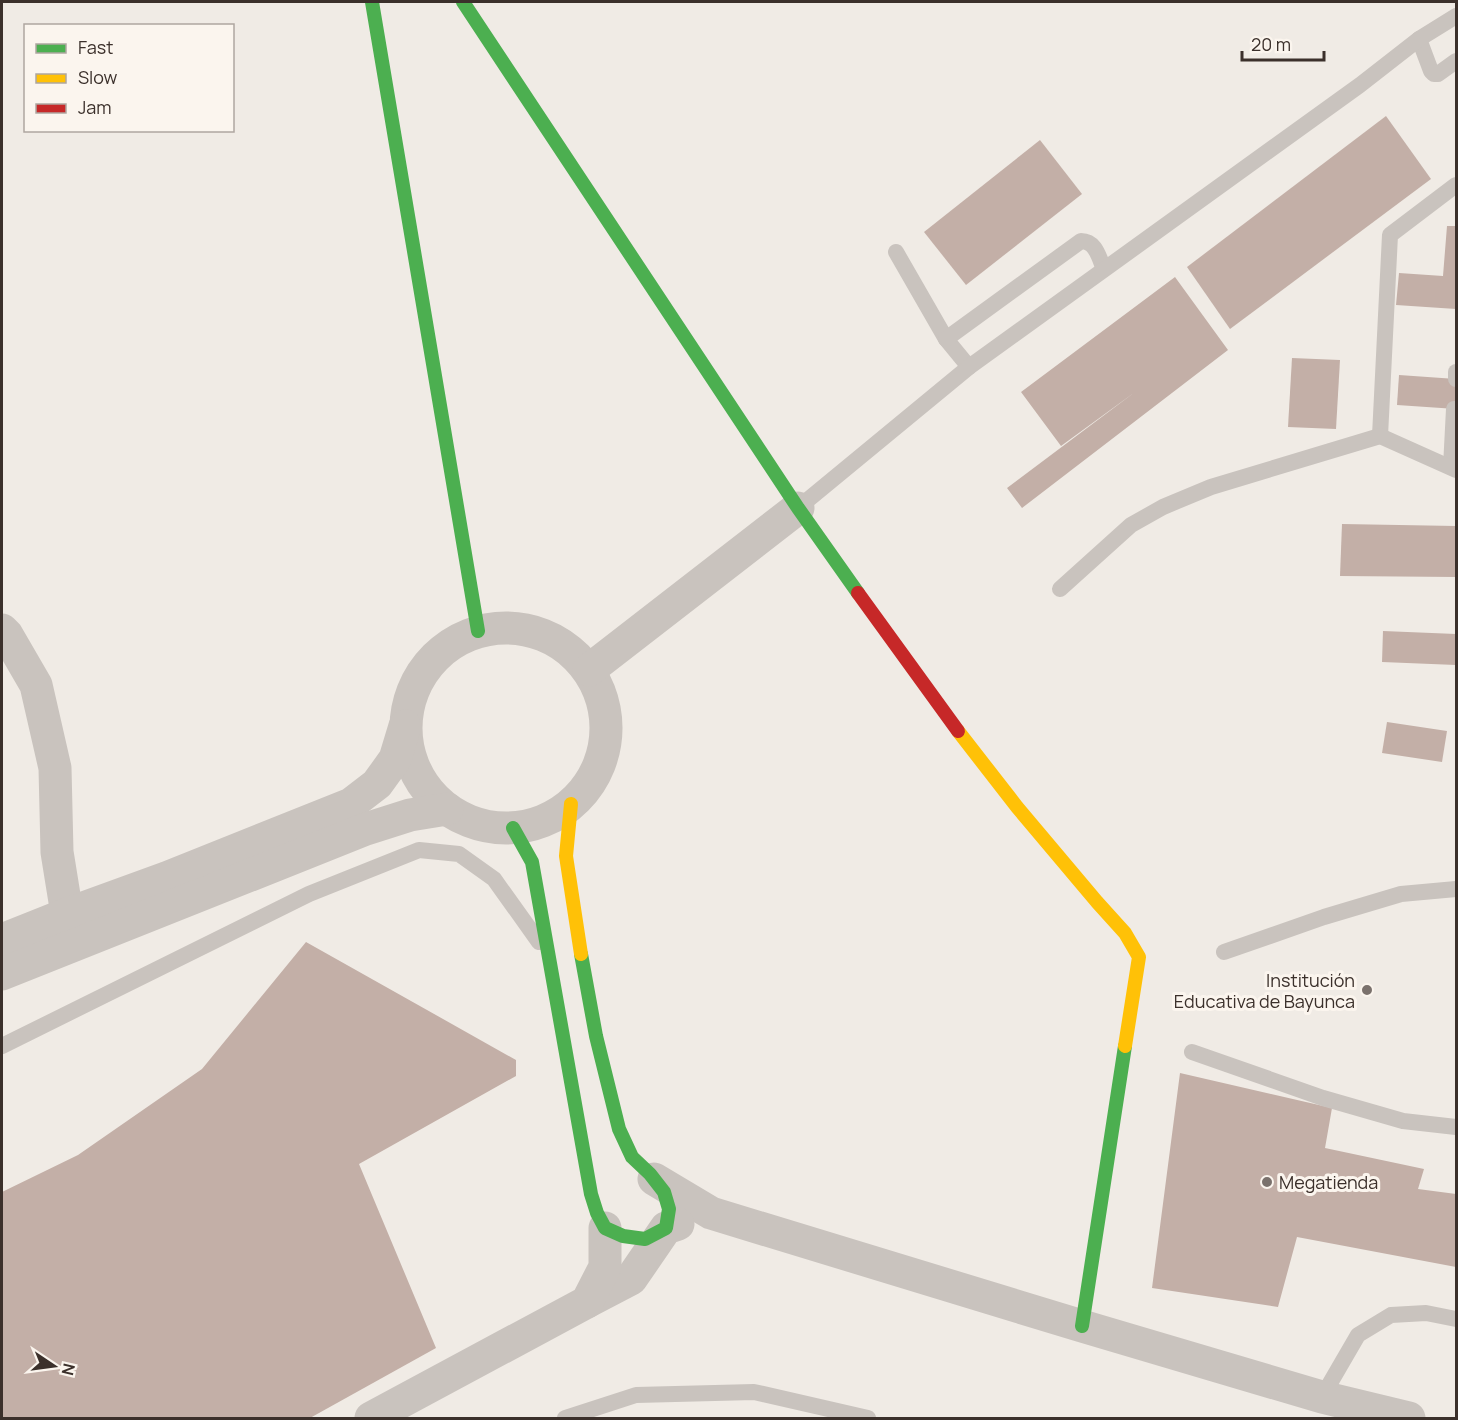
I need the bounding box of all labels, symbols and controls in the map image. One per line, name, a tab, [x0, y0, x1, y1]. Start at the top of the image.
legend	[24, 24, 234, 132]
scale bar	[1242, 24, 1324, 62]
text: 20 m	[1251, 32, 1291, 56]
text: Fast	[78, 35, 113, 59]
text: Slow	[78, 65, 118, 89]
text: Jam	[78, 95, 112, 119]
place label: Institución Educativa de Bayunca	[1174, 968, 1355, 1013]
marker: Institución Educativa de Bayunca	[1360, 983, 1374, 997]
place label: Megatienda	[1279, 1170, 1378, 1194]
marker: Megatienda	[1260, 1175, 1274, 1189]
north arrow	[24, 1336, 84, 1396]
text: N	[57, 1361, 81, 1377]

